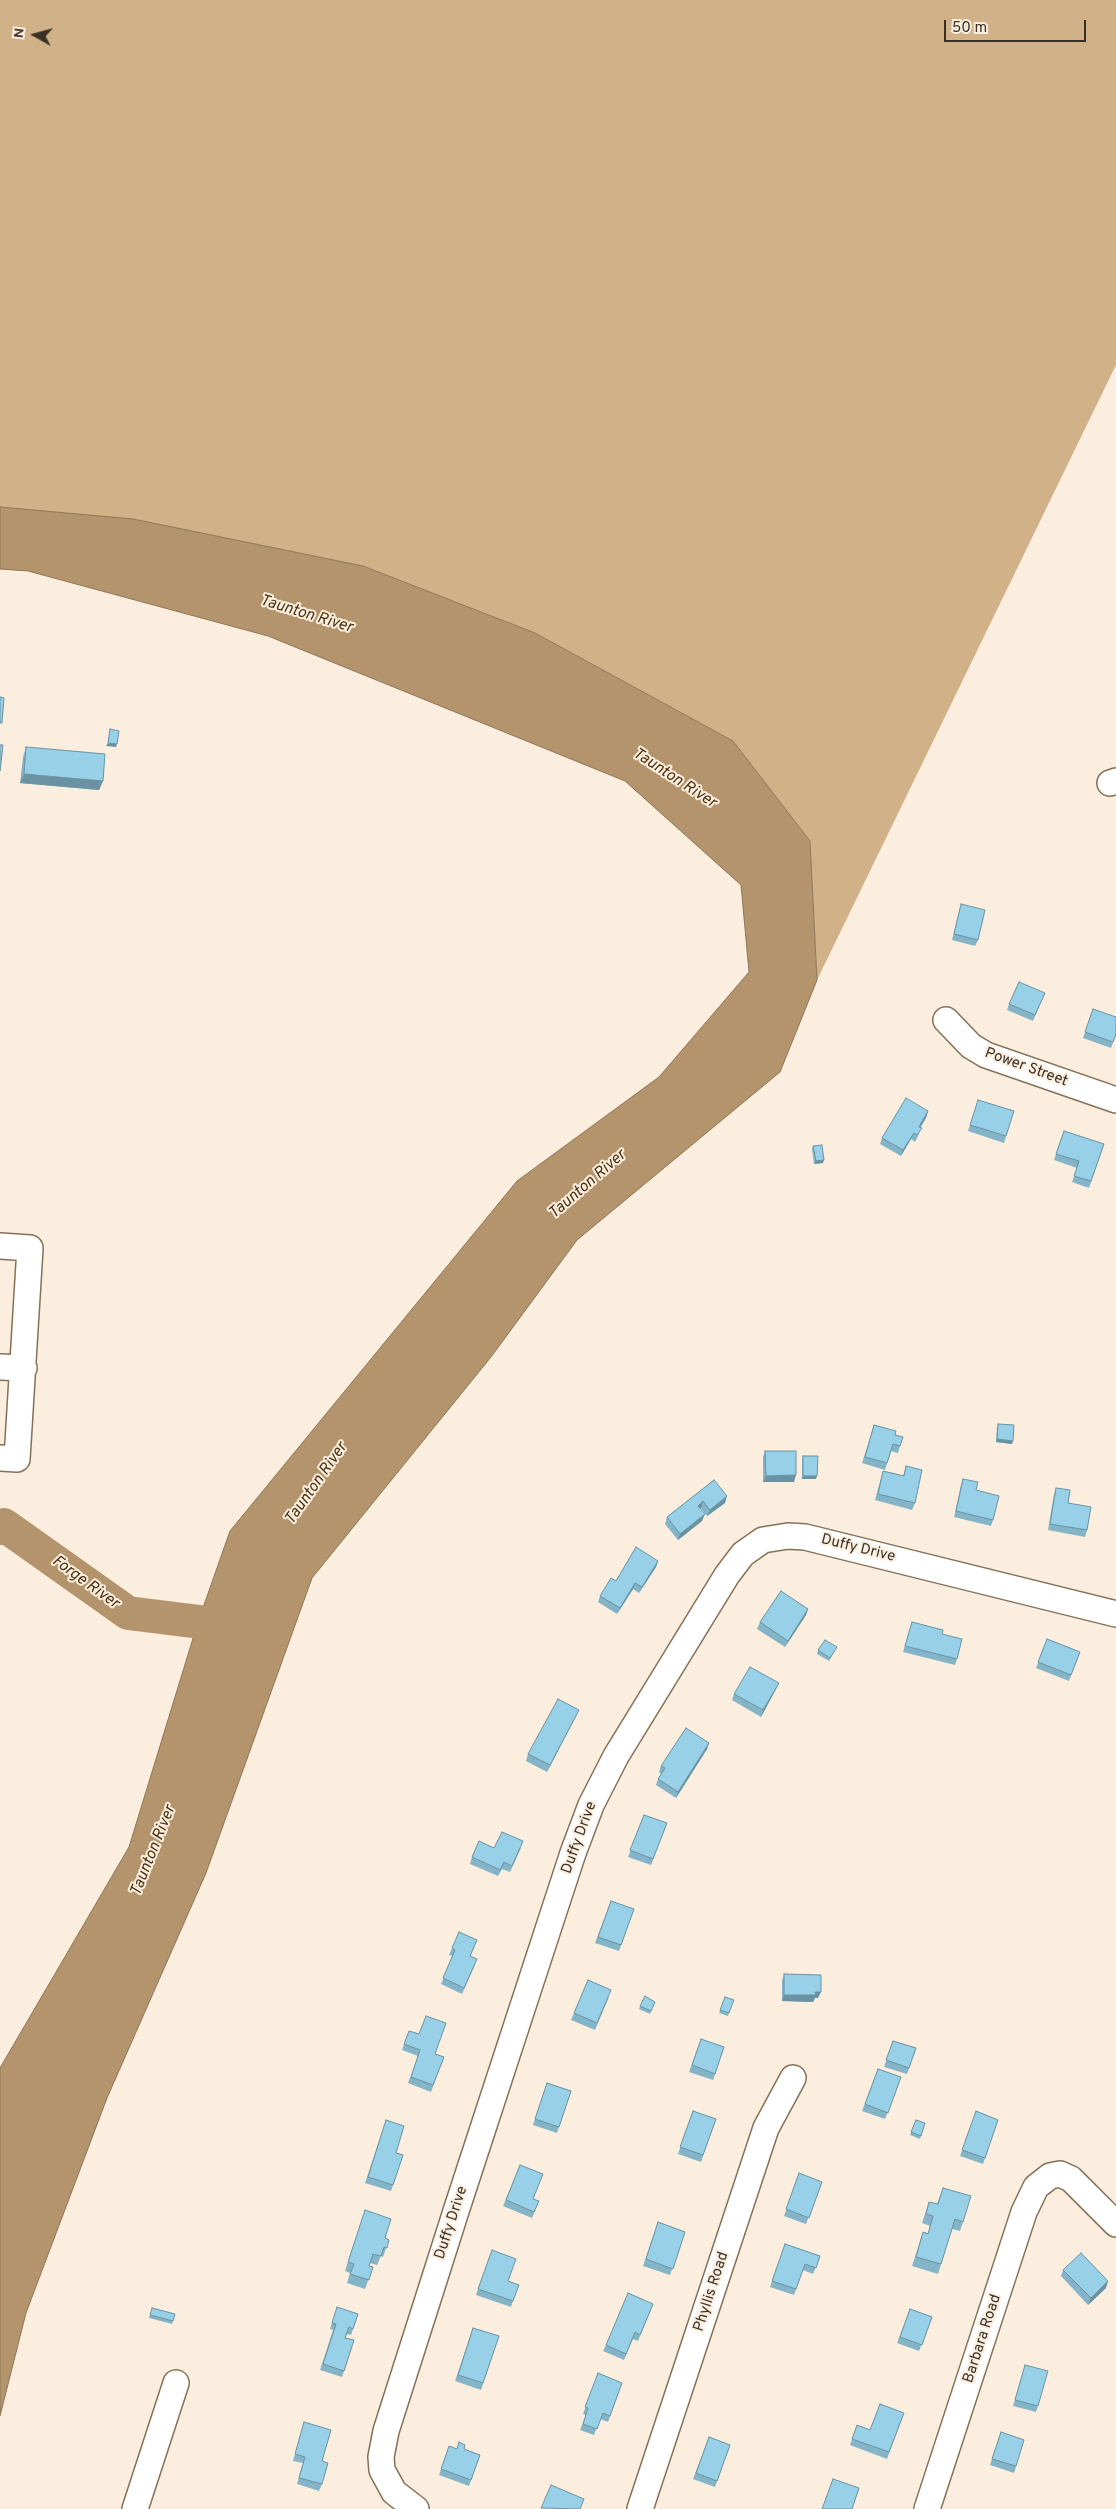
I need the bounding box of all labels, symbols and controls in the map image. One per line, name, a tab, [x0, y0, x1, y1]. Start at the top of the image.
north arrow	[10, 10, 60, 60]
scale bar	[946, 10, 1088, 42]
text: 50 m	[952, 19, 987, 38]
text: N	[11, 27, 29, 39]
water label: Taunton River	[257, 592, 355, 638]
water label: Taunton River	[629, 745, 719, 813]
street label: Power Street	[982, 1045, 1070, 1091]
water label: Taunton River	[545, 1146, 631, 1224]
water label: Taunton River	[282, 1439, 352, 1529]
street label: Duffy Drive	[819, 1531, 897, 1567]
water label: Forge River	[48, 1552, 122, 1614]
street label: Duffy Drive	[559, 1799, 601, 1877]
water label: Taunton River	[127, 1803, 181, 1899]
street label: Duffy Drive	[432, 2184, 472, 2262]
street label: Phyllis Road	[691, 2250, 733, 2334]
street label: Barbara Road	[960, 2292, 1006, 2386]

